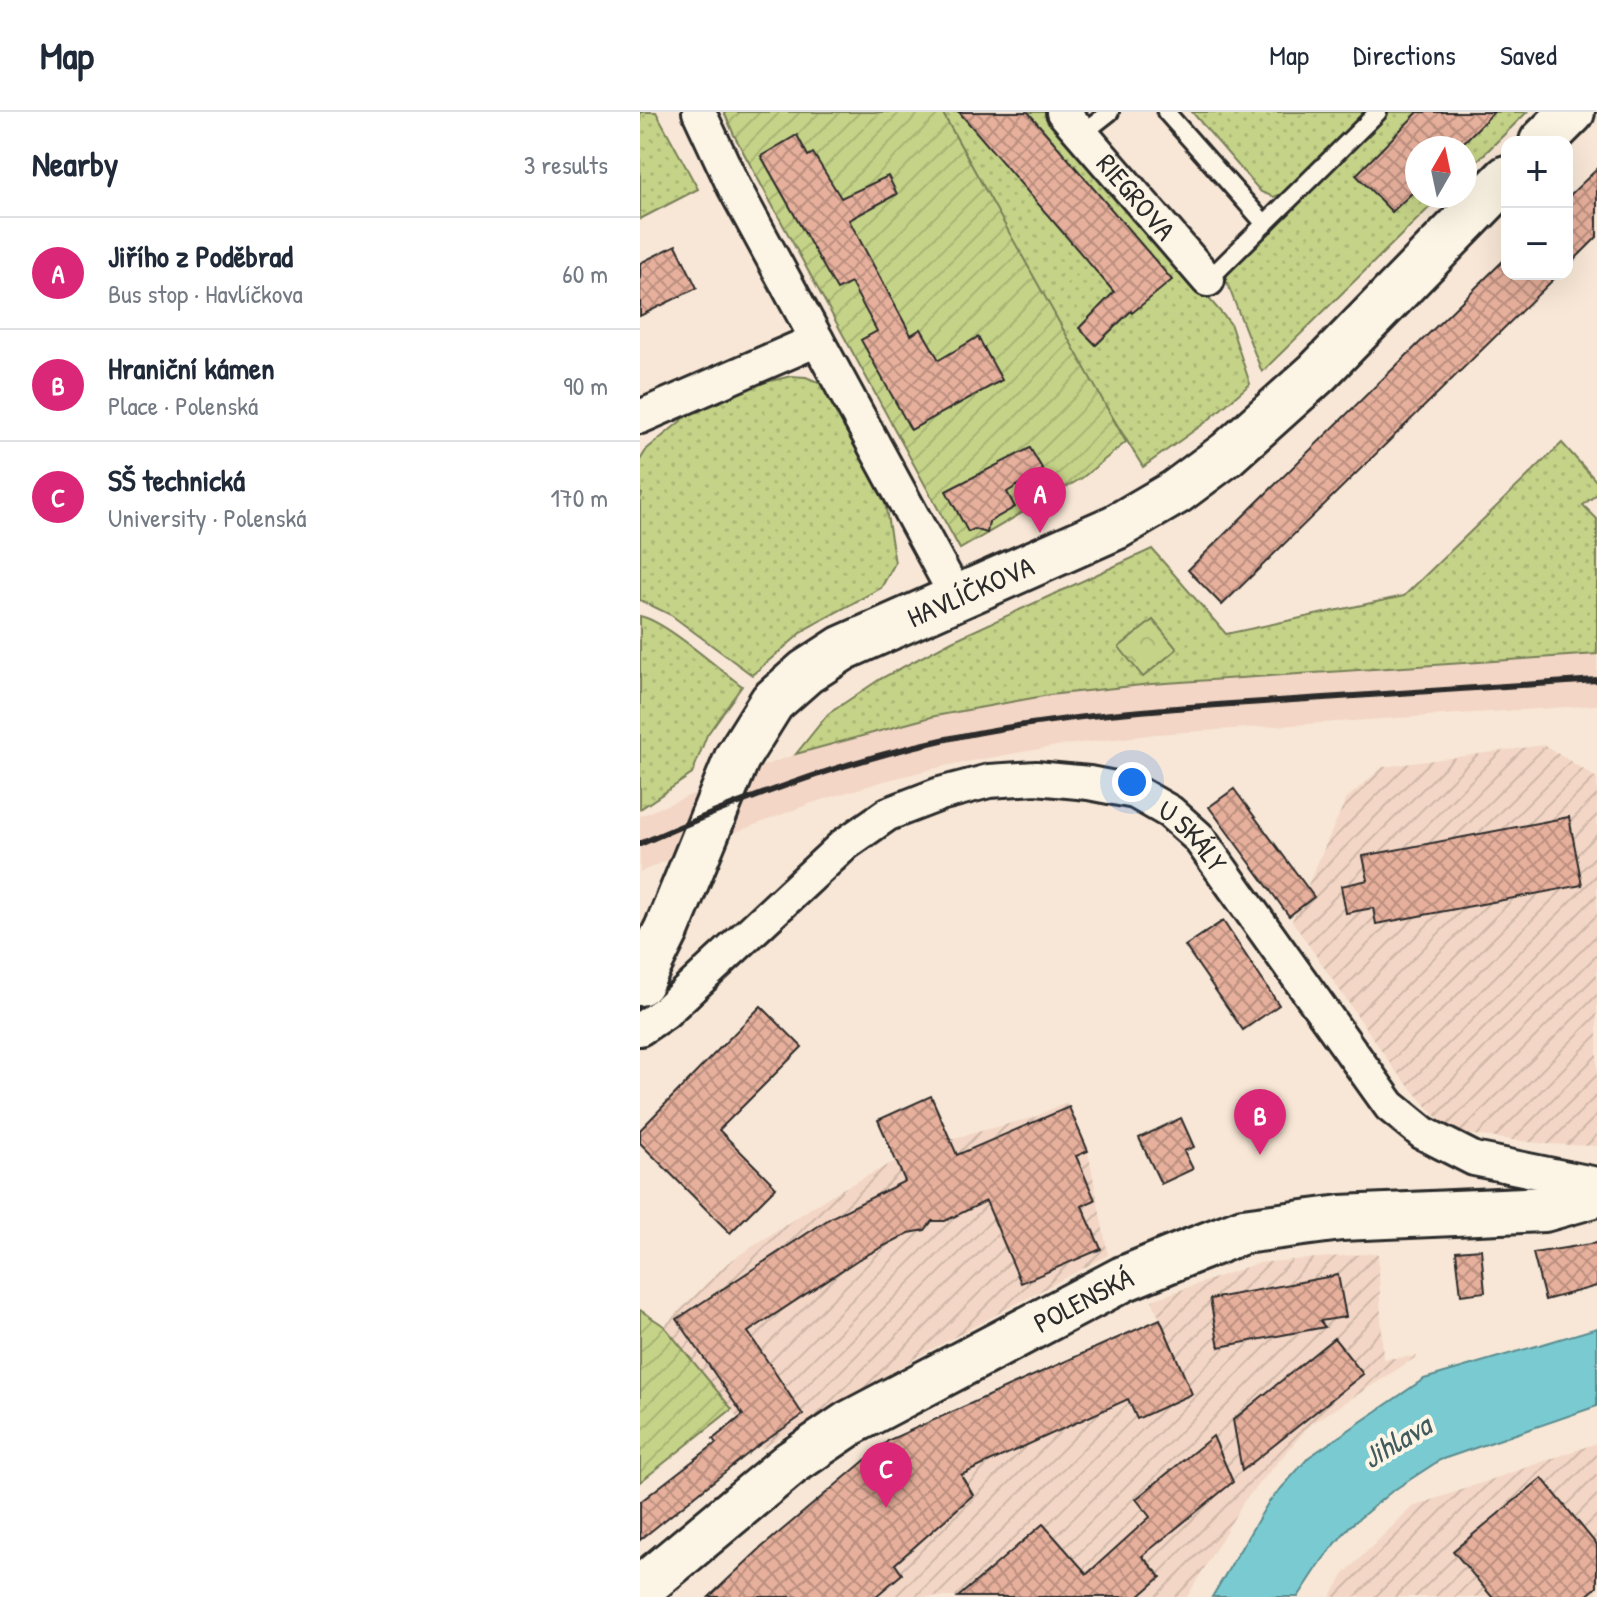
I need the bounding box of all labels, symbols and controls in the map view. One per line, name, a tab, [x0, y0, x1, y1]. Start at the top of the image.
text: Map	[40, 29, 94, 81]
text: Map	[1269, 36, 1309, 74]
text: Directions	[1353, 36, 1456, 74]
text: Saved	[1500, 36, 1557, 74]
north arrow	[1405, 136, 1477, 208]
map controls	[1501, 136, 1573, 280]
button: +	[1501, 136, 1573, 208]
text: Nearby	[32, 141, 118, 187]
street label: RIEGROVA	[1088, 145, 1184, 248]
text: 3 results	[524, 147, 608, 182]
button: −	[1501, 208, 1573, 280]
text: Jiřího z Poděbrad	[108, 236, 293, 276]
text: A	[52, 256, 64, 291]
text: 60 m	[562, 256, 608, 291]
text: Bus stop · Havlíčkova	[108, 276, 303, 311]
text: Hraniční kámen	[108, 348, 275, 388]
text: B	[51, 368, 65, 403]
text: 90 m	[563, 368, 608, 403]
text: Place · Polenská	[108, 388, 258, 423]
text: SŠ technická	[108, 460, 245, 500]
pin: A	[1014, 467, 1066, 533]
text: C	[51, 480, 65, 515]
text: 170 m	[550, 480, 608, 515]
text: University · Polenská	[108, 500, 307, 535]
street label: HAVLÍČKOVA	[901, 547, 1040, 636]
your location	[1112, 762, 1152, 802]
street label: U SKÁLY	[1152, 791, 1236, 880]
pin: B	[1234, 1089, 1286, 1155]
street label: POLENSKÁ	[1027, 1258, 1139, 1342]
water label: Jihlava	[1354, 1403, 1441, 1477]
pin: C	[860, 1442, 912, 1508]

